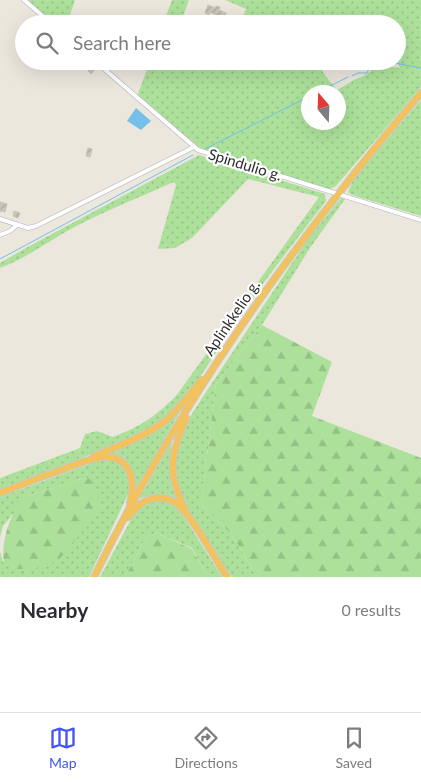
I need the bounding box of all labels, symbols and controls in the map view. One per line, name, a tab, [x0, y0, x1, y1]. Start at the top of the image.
search box	[15, 15, 406, 70]
icon: search	[33, 29, 61, 57]
text: Search here	[73, 31, 171, 54]
north arrow	[301, 85, 346, 130]
street label: Spindulio g.	[206, 144, 284, 184]
street label: Aplinkkelio g.	[199, 276, 263, 359]
text: Nearby	[20, 597, 88, 622]
text: 0 results	[341, 600, 401, 619]
tab: Map	[49, 724, 77, 771]
tab: Directions	[175, 724, 238, 771]
tab: Saved	[336, 724, 372, 771]

